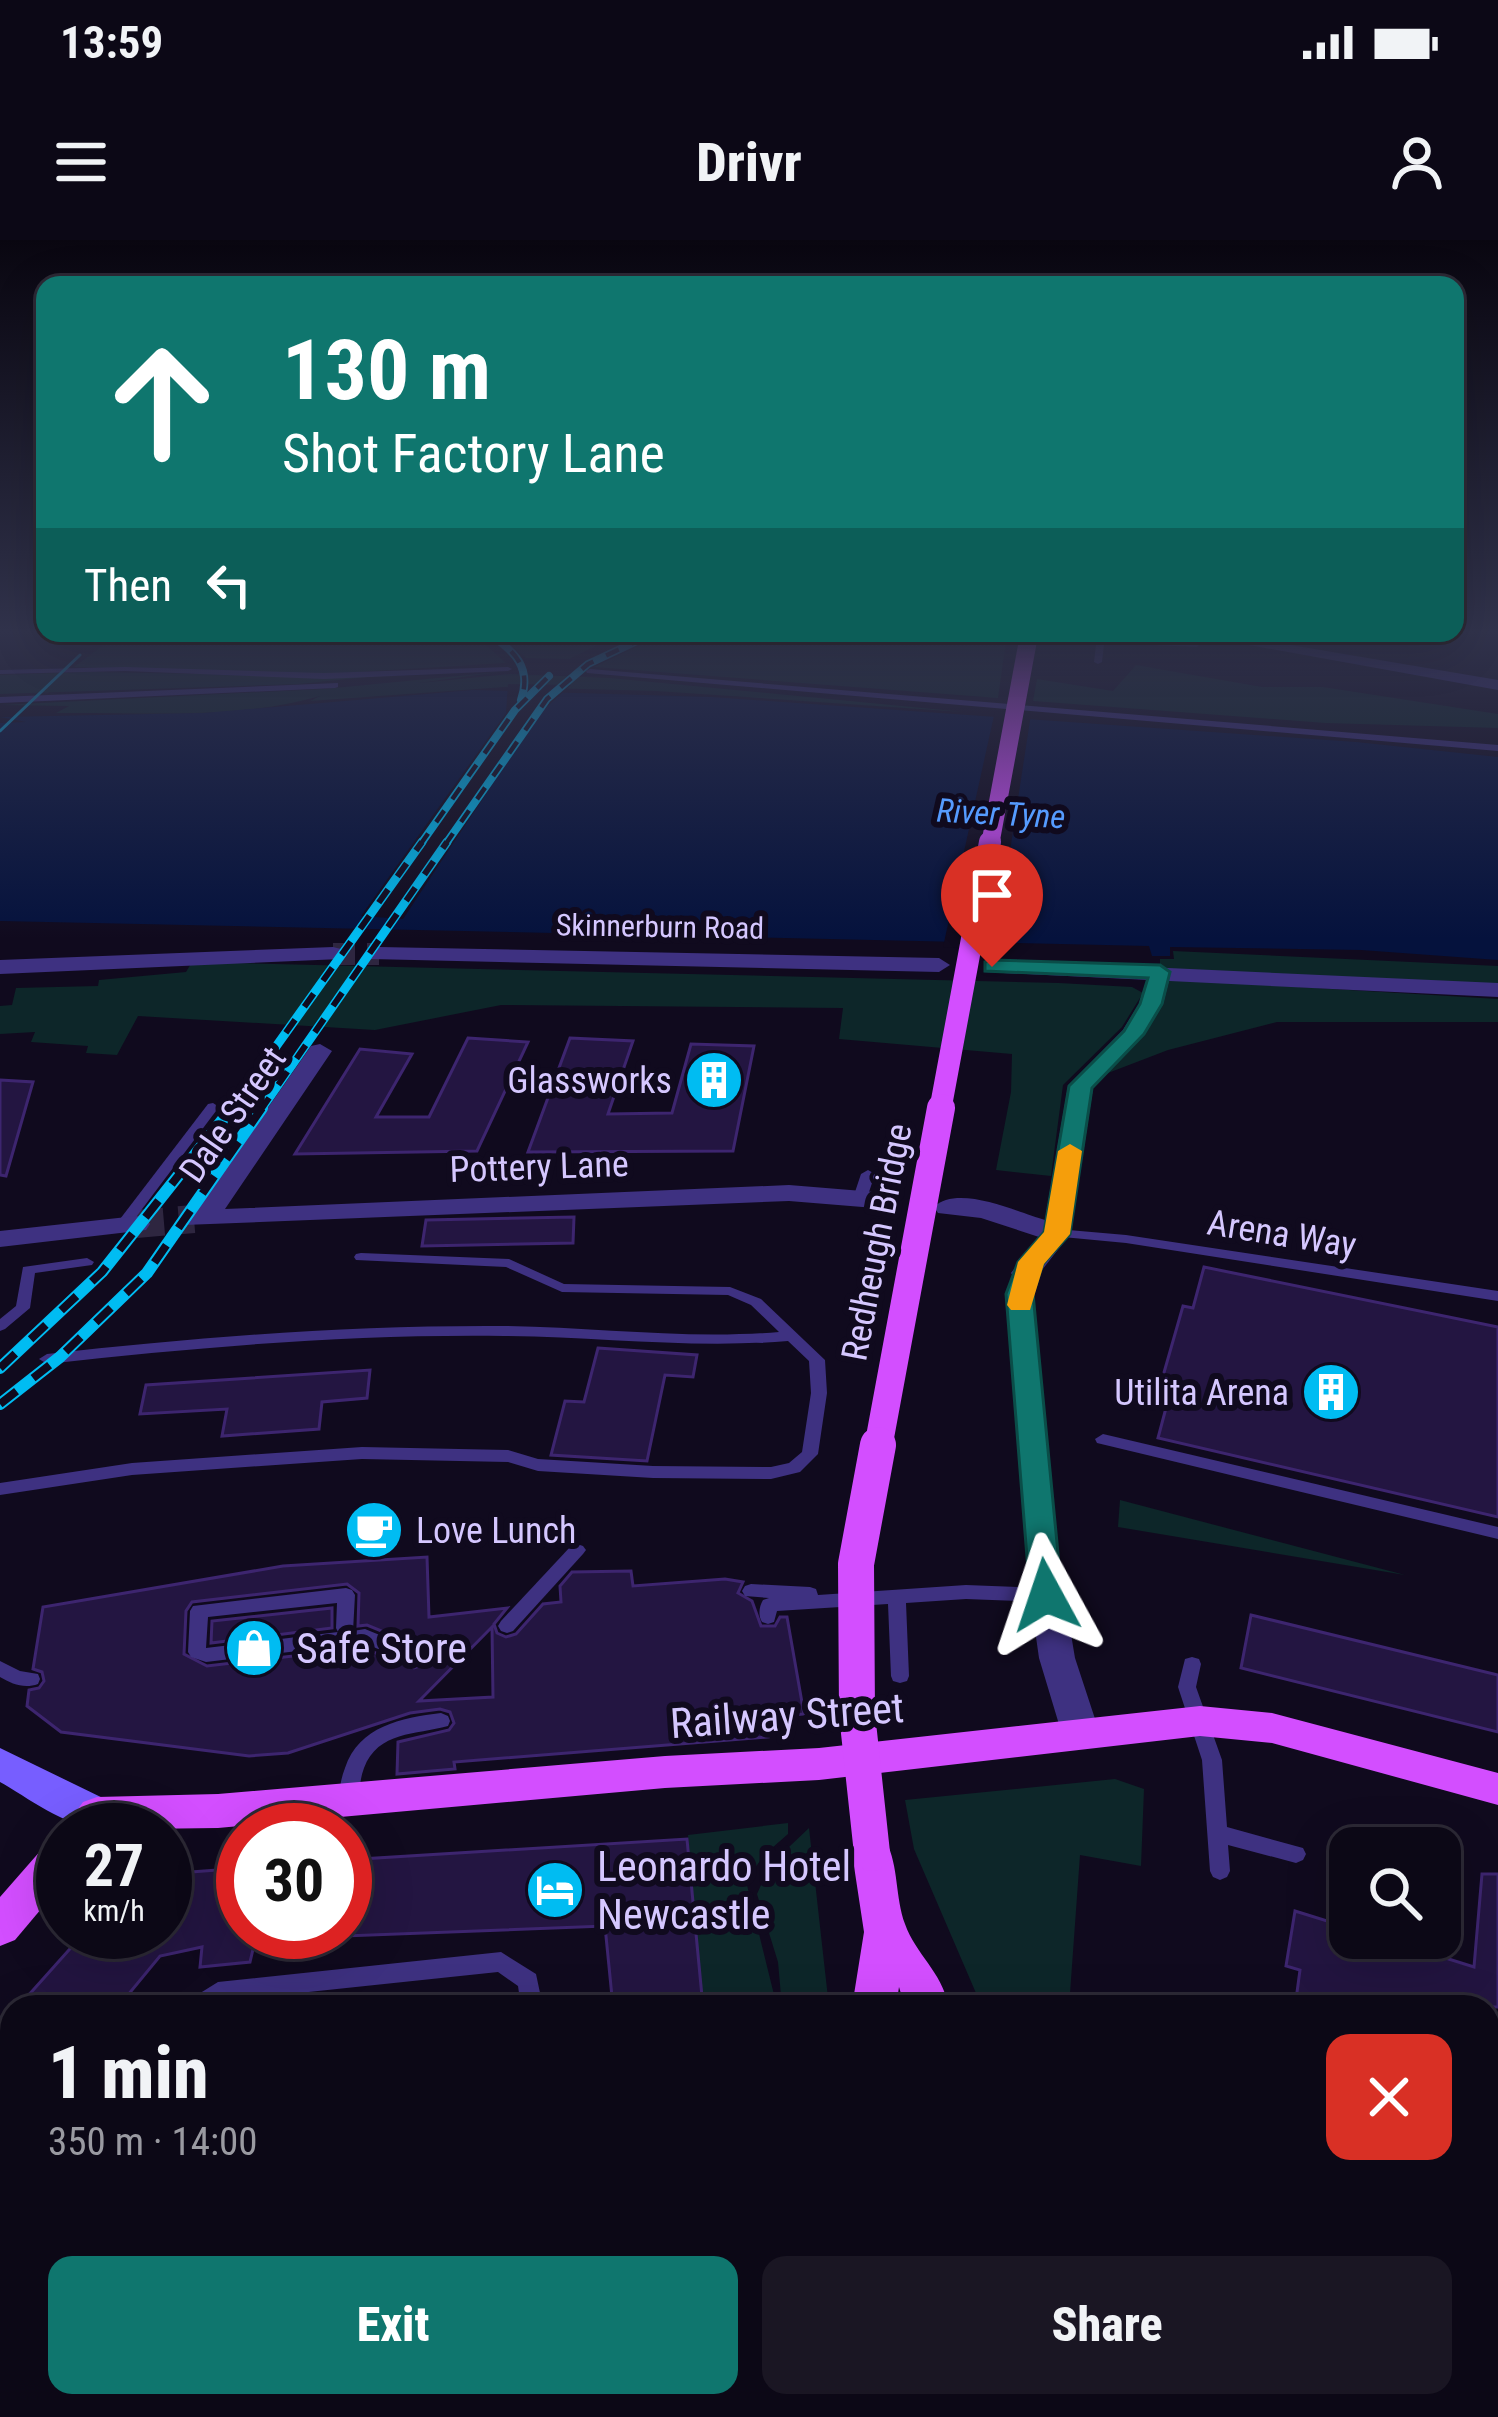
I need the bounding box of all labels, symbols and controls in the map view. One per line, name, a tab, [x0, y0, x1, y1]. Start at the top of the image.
text: 13:59	[60, 16, 163, 69]
icon: menu	[48, 129, 114, 195]
icon: person	[1384, 129, 1450, 195]
text: Drivr	[696, 131, 802, 194]
text: 130 m	[282, 321, 491, 420]
icon: ahead	[84, 324, 240, 480]
text: Shot Factory Lane	[282, 422, 665, 485]
icon: left	[196, 552, 262, 618]
text: Then	[84, 559, 172, 612]
water label: River Tyne	[936, 791, 1066, 836]
pin	[941, 844, 1043, 967]
icon: arrive	[959, 862, 1025, 928]
street label: Skinnerburn Road	[556, 907, 764, 946]
street label: Dale Street	[171, 1039, 295, 1190]
building icon: Glassworks	[683, 1049, 745, 1111]
place label: Glassworks	[507, 1060, 672, 1102]
street label: Redheugh Bridge	[833, 1120, 921, 1364]
street label: Pottery Lane	[449, 1143, 629, 1191]
street label: Arena Way	[1204, 1202, 1359, 1266]
building icon: Utilita Arena	[1300, 1361, 1362, 1423]
place label: Utilita Arena	[1114, 1372, 1289, 1414]
cafe icon: Love Lunch	[343, 1499, 405, 1561]
place label: Love Lunch	[416, 1510, 576, 1552]
position arrow	[983, 1532, 1109, 1658]
shop icon: Safe Store	[223, 1617, 285, 1679]
place label: Safe Store	[296, 1624, 467, 1673]
street label: Railway Street	[668, 1683, 906, 1748]
speed limit sign: 30	[216, 1803, 372, 1959]
map controls	[1329, 1827, 1461, 1959]
button: search	[1329, 1827, 1461, 1959]
text: 27	[84, 1830, 144, 1901]
place label: Leonardo Hotel Newcastle	[597, 1842, 851, 1939]
hotel icon: Leonardo Hotel Newcastle	[524, 1859, 586, 1921]
text: km/h	[83, 1893, 145, 1928]
text: 1 min	[48, 2031, 209, 2116]
button: close	[1326, 2034, 1452, 2160]
text: 350 m · 14:00	[48, 2119, 258, 2165]
button: Exit	[48, 2256, 738, 2394]
button: Share	[762, 2256, 1452, 2394]

